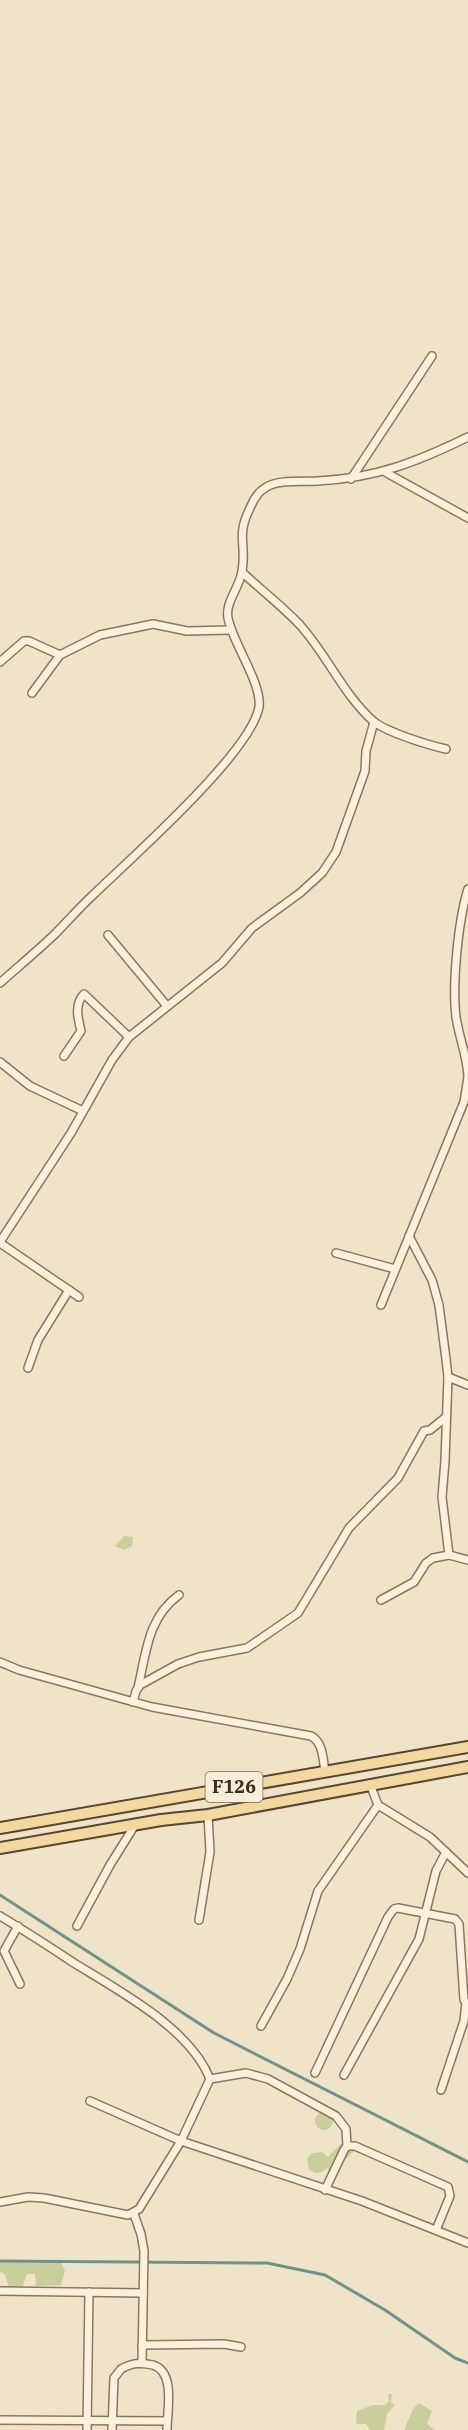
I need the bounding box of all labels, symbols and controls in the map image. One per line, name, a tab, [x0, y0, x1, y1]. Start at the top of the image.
road number: F126	[206, 1772, 262, 1802]

